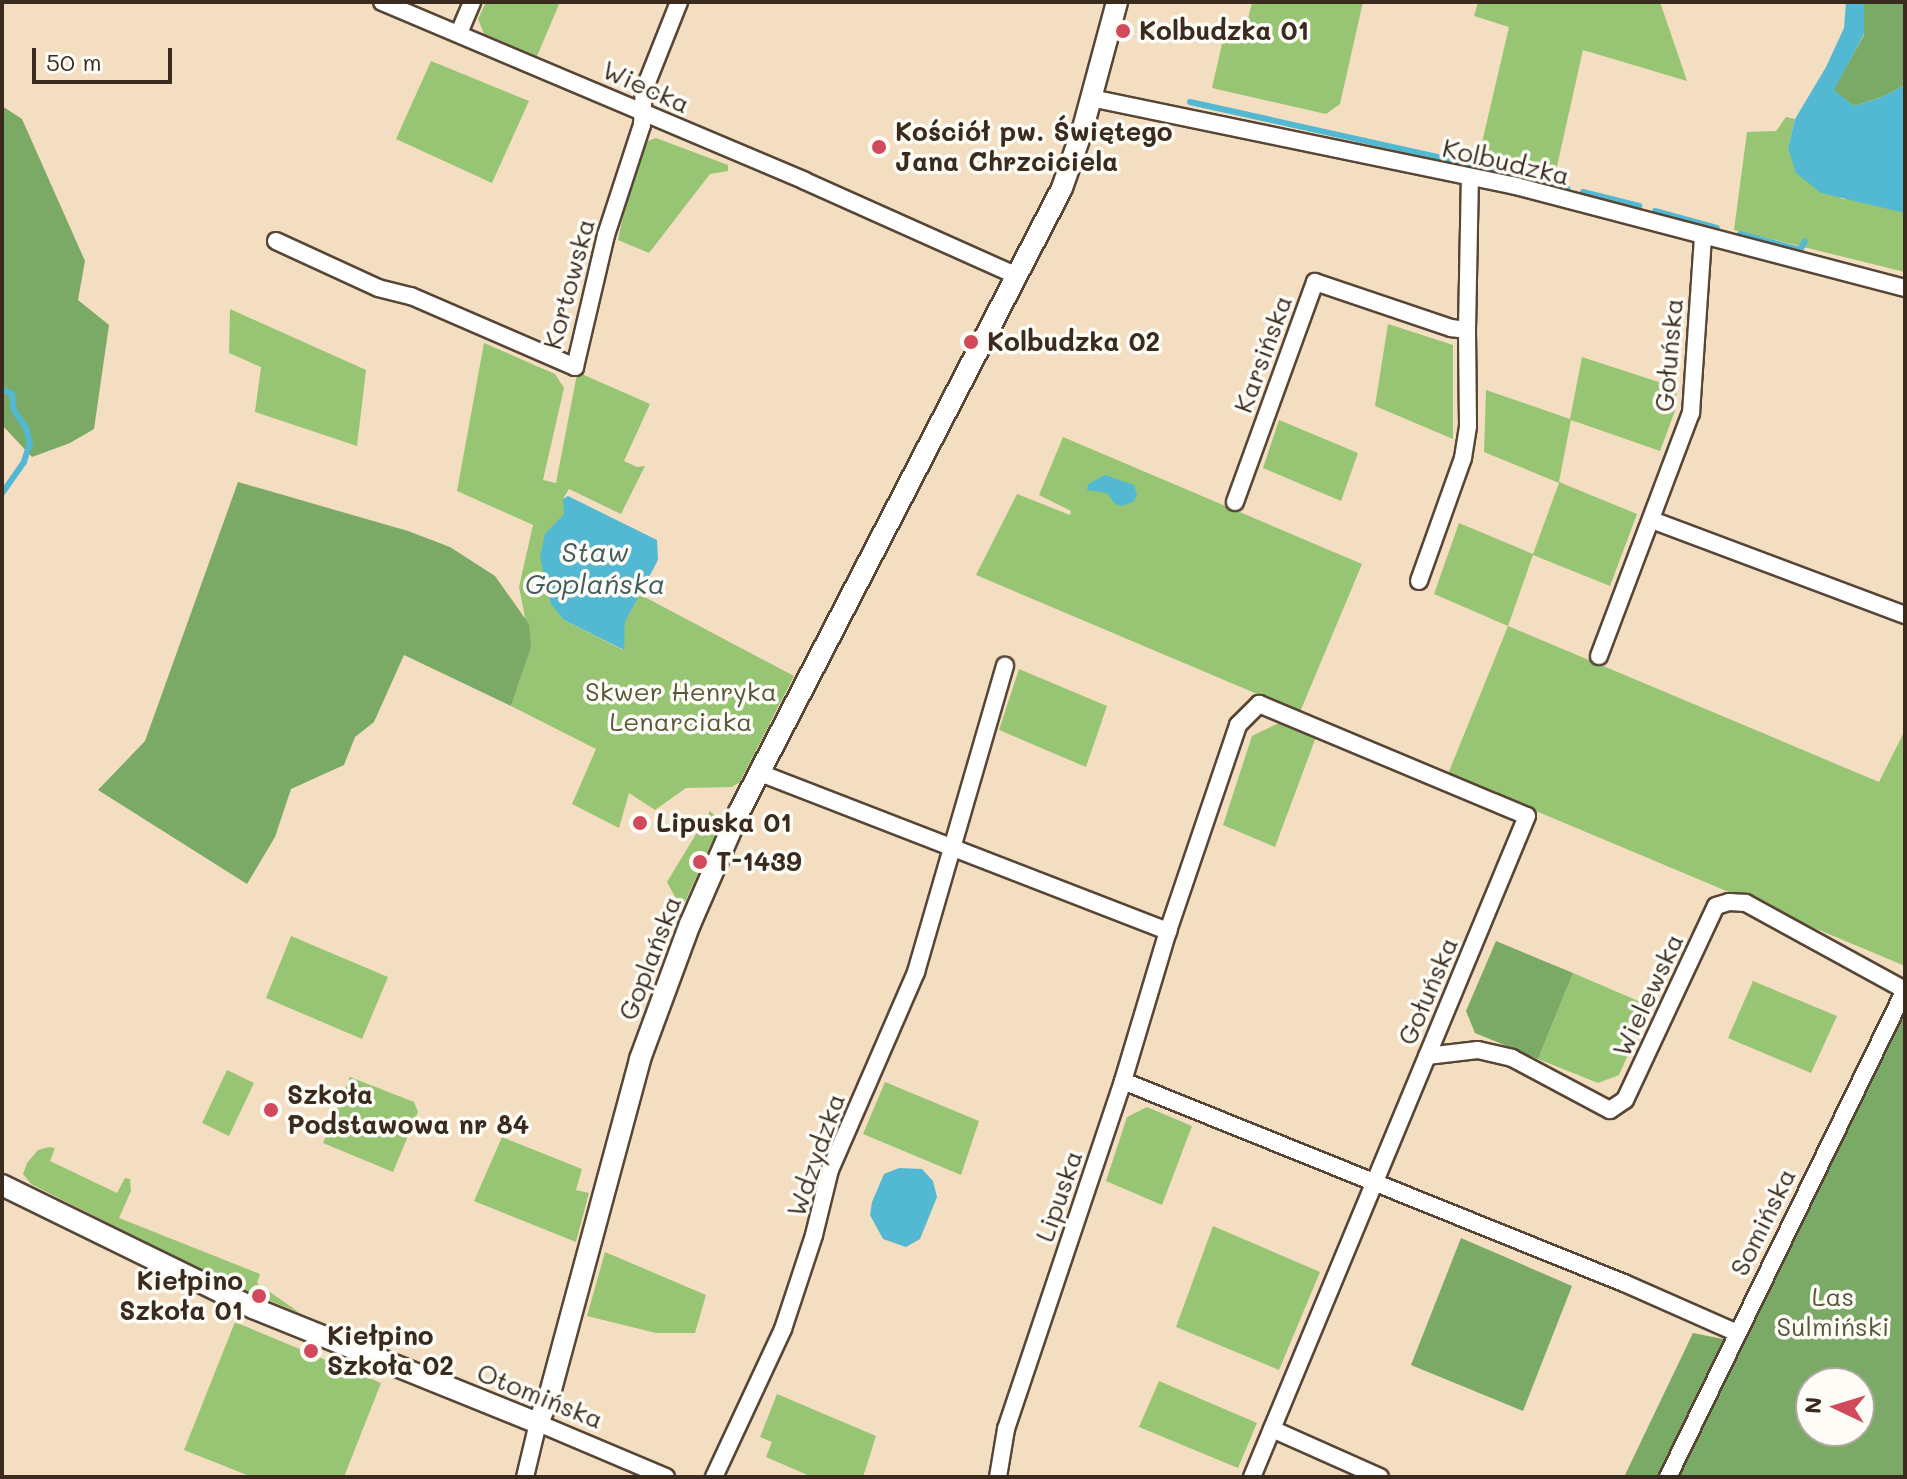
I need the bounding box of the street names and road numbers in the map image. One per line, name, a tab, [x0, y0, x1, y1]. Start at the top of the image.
street label: Wiecka	[598, 54, 694, 120]
street label: Kolbudzka	[1439, 132, 1573, 192]
street label: Kortowska	[537, 215, 601, 353]
street label: Karsińska	[1227, 291, 1299, 417]
street label: Gołuńska	[1648, 297, 1690, 413]
street label: Goplańska	[612, 891, 688, 1025]
street label: Wielewska	[1606, 928, 1690, 1062]
street label: Gołuńska	[1391, 932, 1465, 1050]
street label: Wdzydzka	[780, 1089, 852, 1221]
street label: Lipuska	[1029, 1146, 1089, 1246]
street label: Somińska	[1724, 1163, 1802, 1281]
street label: Otomińska	[472, 1357, 608, 1435]

